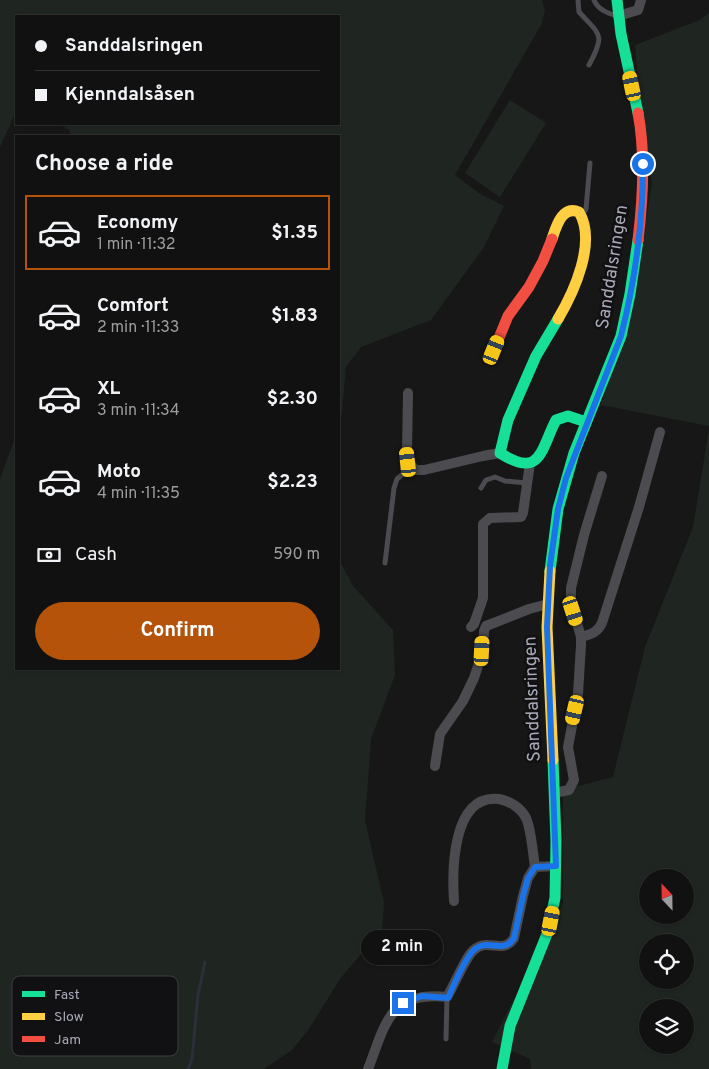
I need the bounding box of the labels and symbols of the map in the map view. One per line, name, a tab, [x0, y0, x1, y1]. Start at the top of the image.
car	[621, 70, 642, 102]
route start	[632, 153, 654, 175]
street label: Sanddalsringen	[592, 203, 634, 331]
car	[481, 333, 506, 367]
car	[398, 446, 417, 478]
car	[561, 594, 584, 628]
car	[473, 636, 490, 666]
street label: Sanddalsringen	[519, 636, 547, 762]
car	[564, 694, 585, 726]
north arrow	[639, 869, 694, 924]
car	[540, 905, 561, 937]
callout: 2 min	[362, 930, 444, 966]
legend	[12, 976, 178, 1056]
text: Fast	[54, 987, 80, 1004]
route end	[392, 992, 414, 1014]
text: Slow	[54, 1009, 84, 1026]
text: Jam	[54, 1032, 81, 1049]

